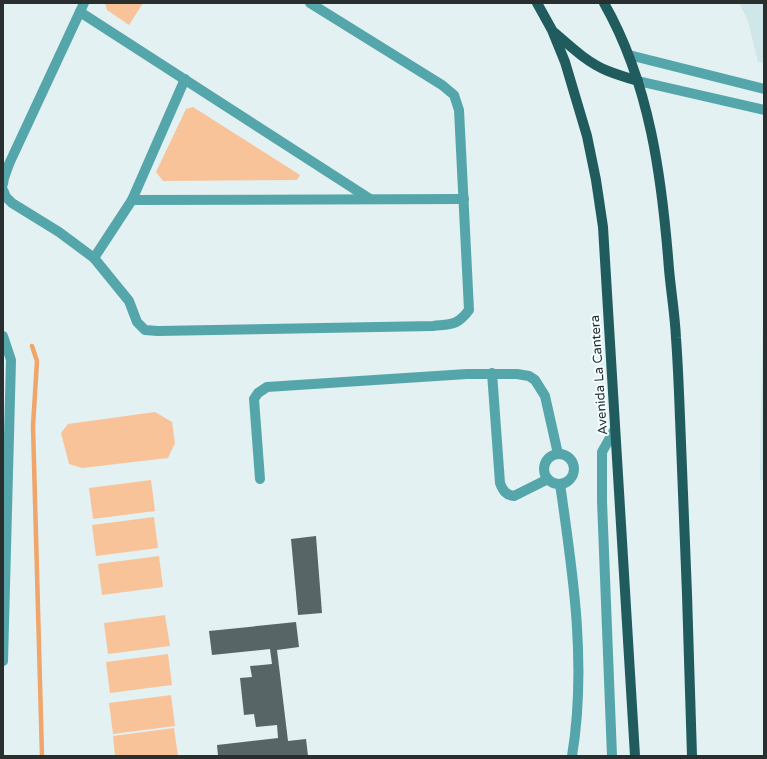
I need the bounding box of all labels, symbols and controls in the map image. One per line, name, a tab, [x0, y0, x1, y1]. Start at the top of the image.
street label: Avenida La Cantera	[587, 314, 611, 436]

